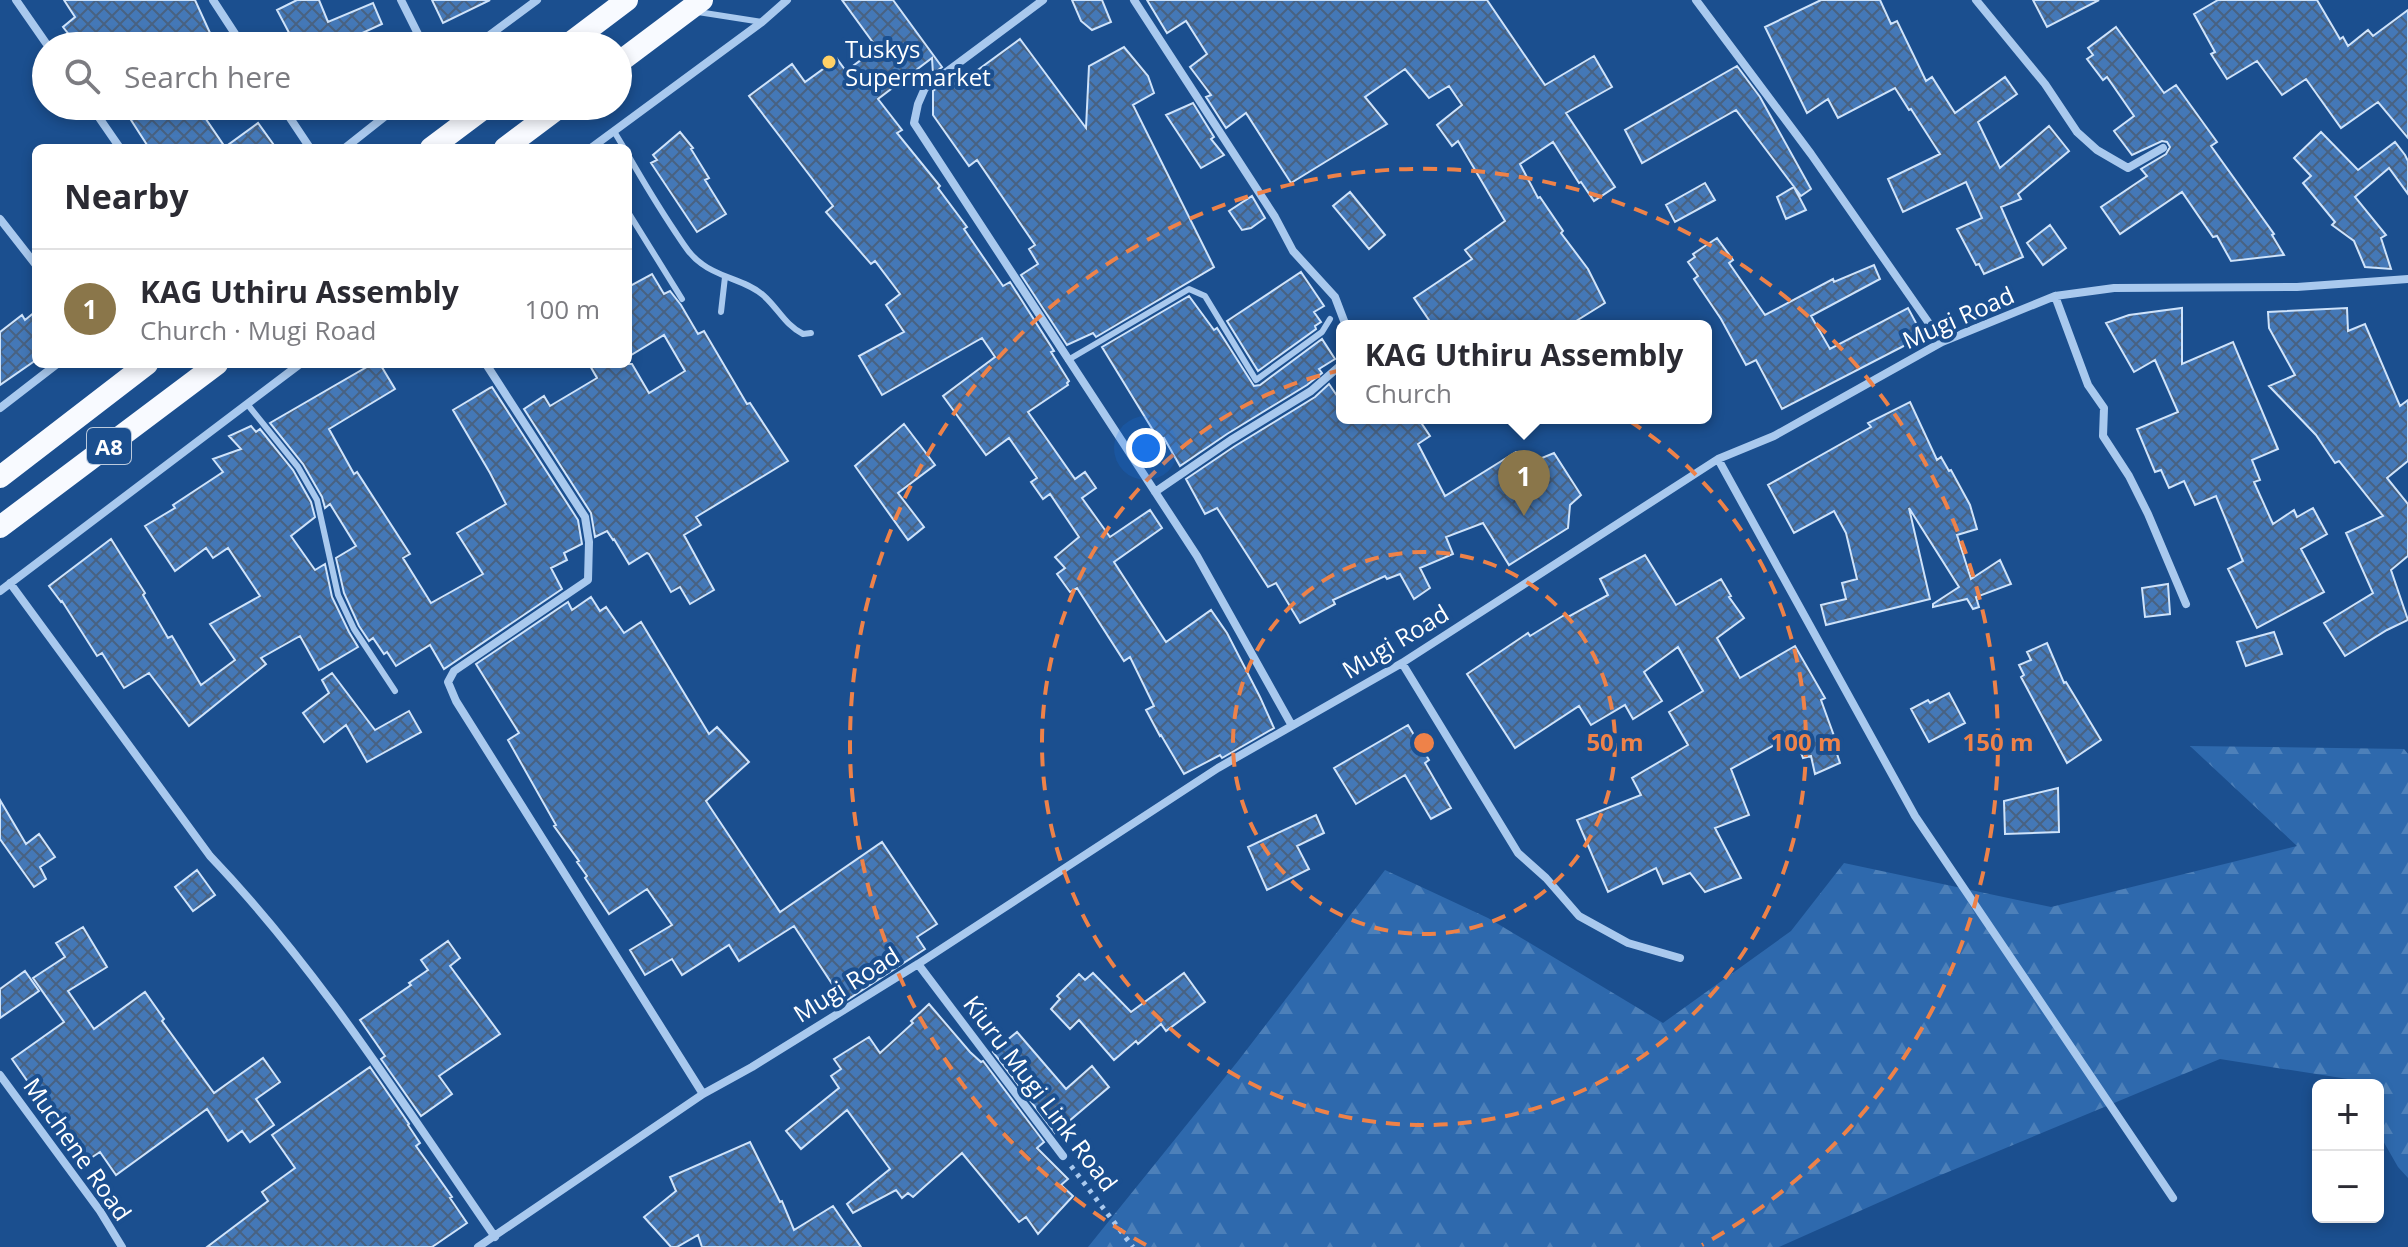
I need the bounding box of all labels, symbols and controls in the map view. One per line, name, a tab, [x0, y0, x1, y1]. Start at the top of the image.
search box	[32, 32, 632, 120]
place label: Tuskys Supermarket	[845, 32, 991, 93]
marker: Tuskys Supermarket	[820, 53, 838, 71]
icon: search	[60, 54, 104, 98]
text: Search here	[124, 56, 291, 97]
text: Nearby	[64, 173, 189, 219]
text: KAG Uthiru Assembly	[140, 271, 459, 312]
street label: Mugi Road	[1897, 278, 2019, 356]
text: 1	[83, 291, 97, 327]
text: 100 m	[525, 291, 600, 327]
text: Church · Mugi Road	[140, 312, 376, 348]
popup	[1336, 320, 1712, 424]
text: KAG Uthiru Assembly	[1365, 334, 1683, 375]
text: Church	[1365, 375, 1452, 411]
road number: A8	[87, 428, 131, 464]
your location	[1126, 428, 1166, 468]
pin: 1	[1498, 450, 1550, 516]
street label: Mugi Road	[1336, 596, 1454, 686]
text: 50 m	[1586, 725, 1644, 758]
text: 100 m	[1771, 725, 1841, 758]
text: 150 m	[1963, 725, 2033, 758]
centre of rings	[1410, 729, 1438, 757]
street label: Mugi Road	[787, 939, 905, 1029]
street label: Kiuru Mugi Link Road	[956, 988, 1126, 1198]
street label: Muchene Road	[16, 1071, 140, 1227]
map controls	[2312, 1079, 2384, 1223]
button: +	[2312, 1079, 2384, 1151]
button: −	[2312, 1151, 2384, 1223]

